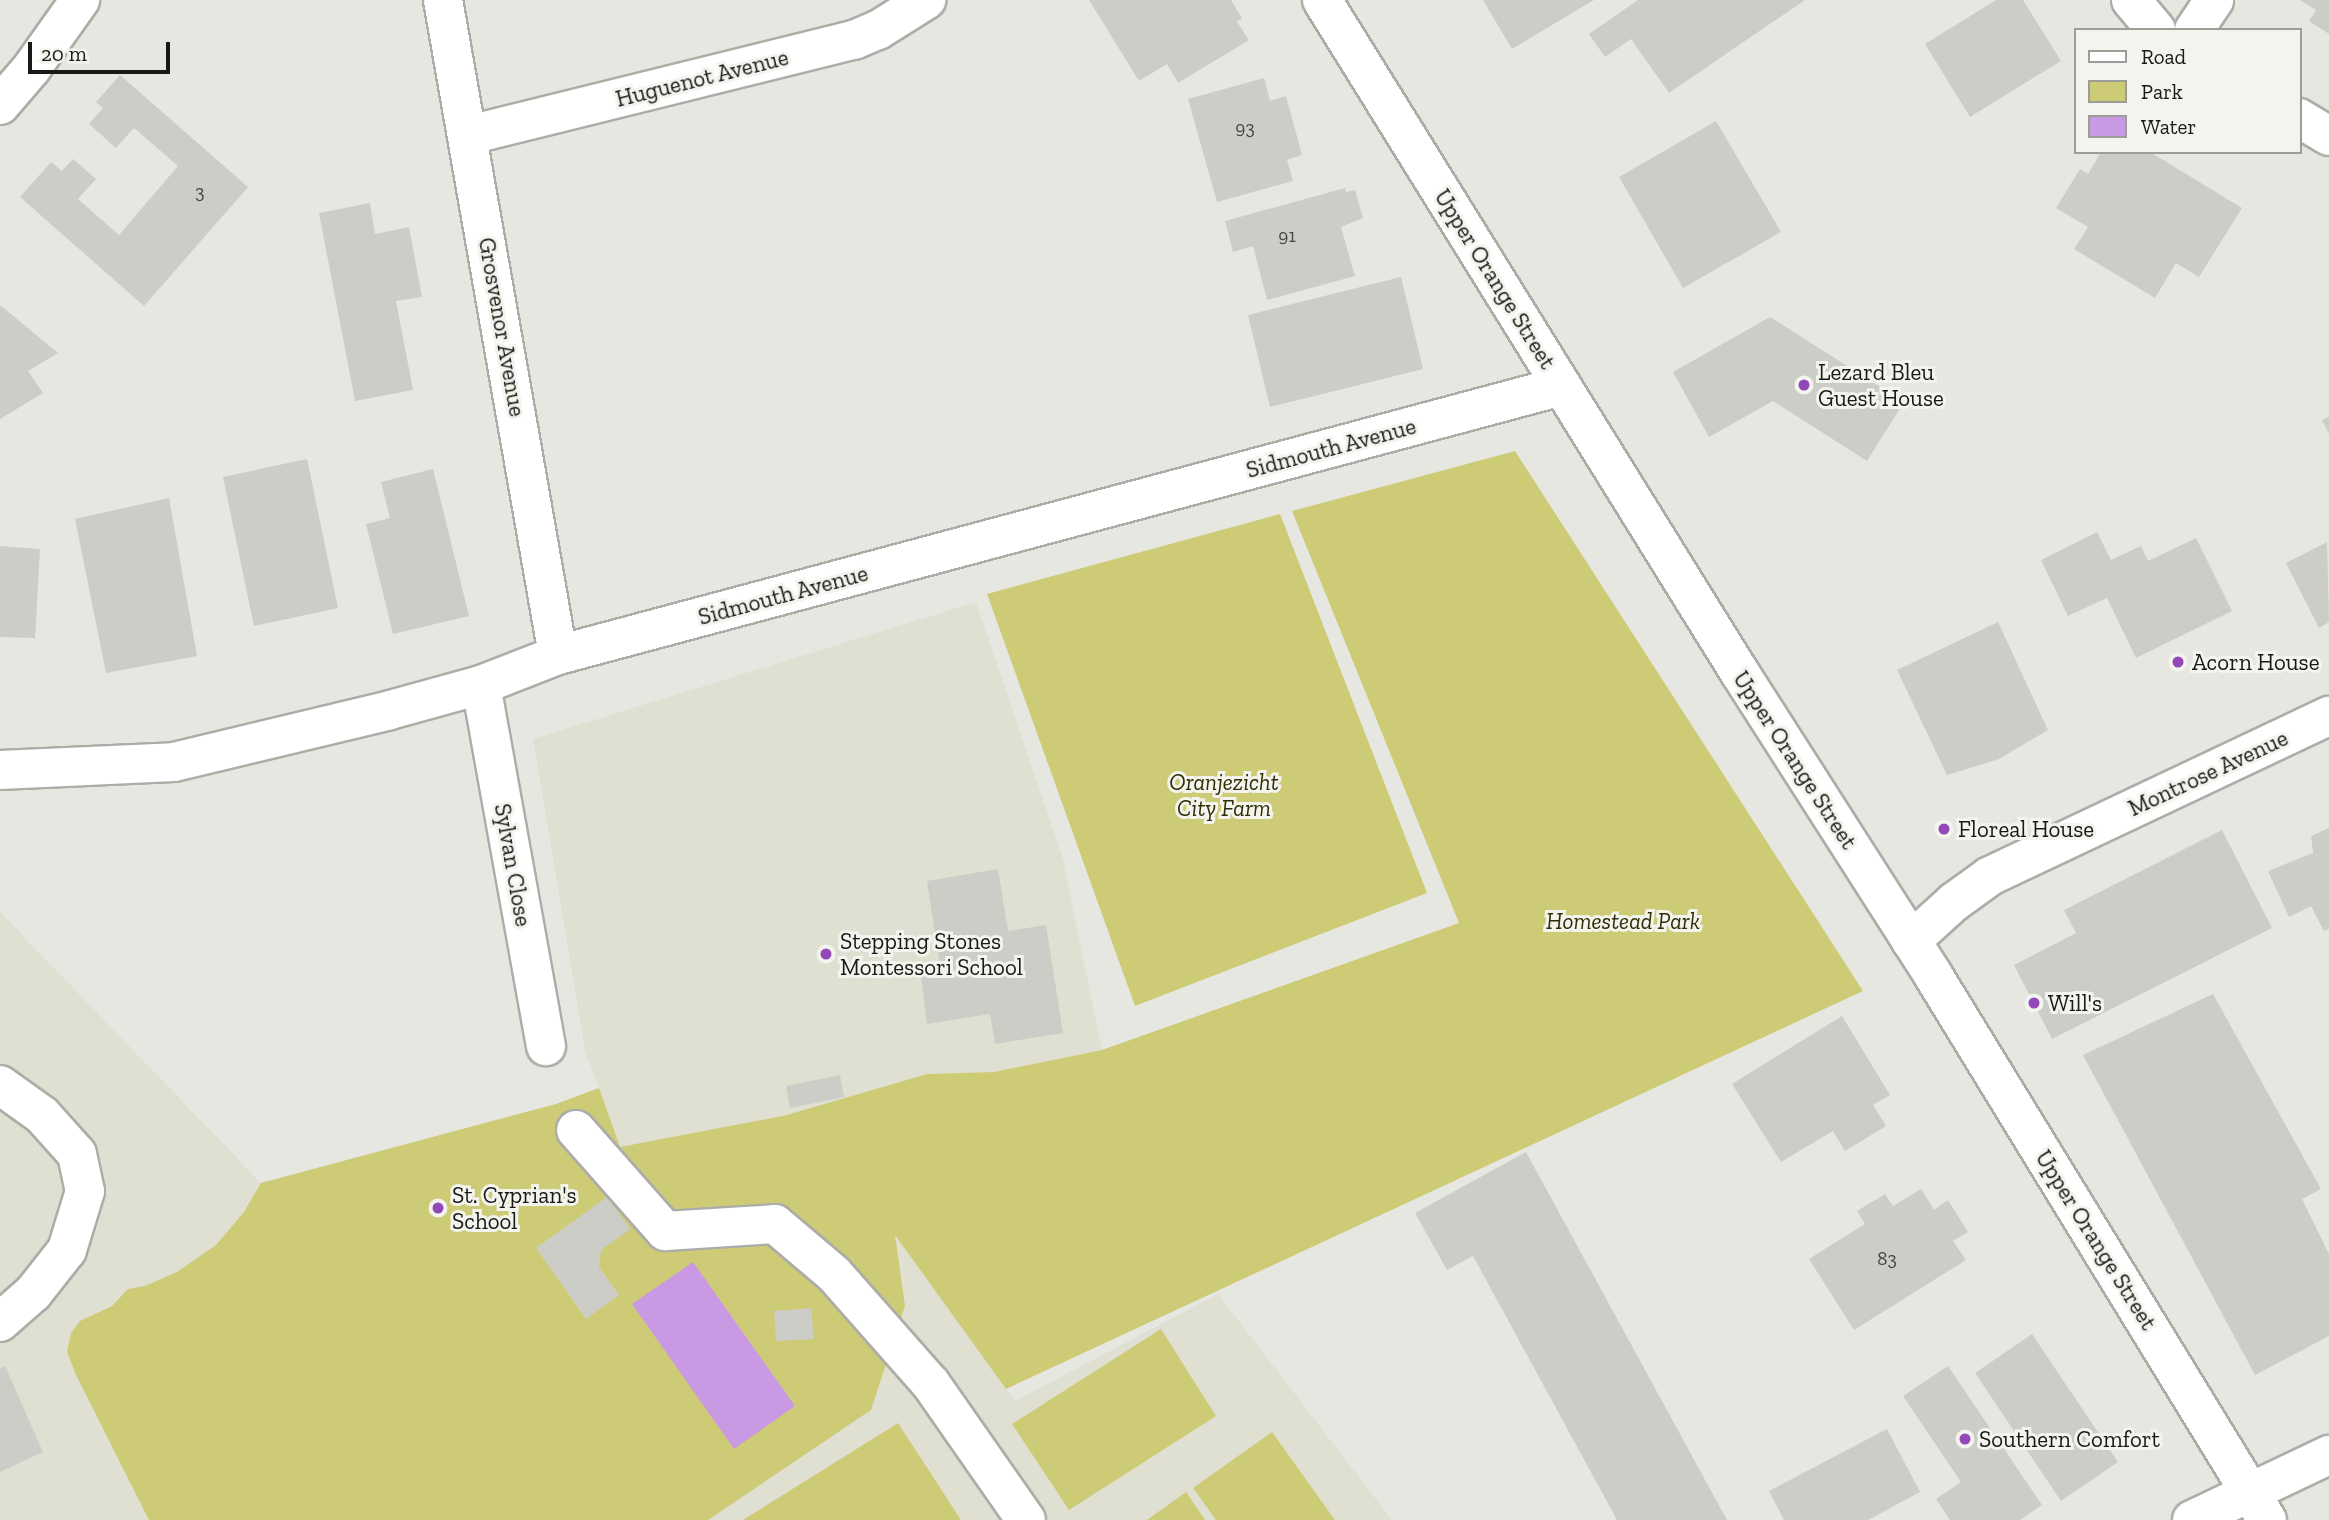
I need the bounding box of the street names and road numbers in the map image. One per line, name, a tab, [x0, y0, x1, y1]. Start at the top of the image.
street label: Huguenot Avenue	[612, 43, 792, 113]
street label: Upper Orange Street	[1428, 184, 1562, 374]
street label: Grosvenor Avenue	[473, 235, 531, 419]
street label: Sidmouth Avenue	[1243, 412, 1419, 484]
street label: Sidmouth Avenue	[695, 559, 871, 631]
street label: Upper Orange Street	[1727, 666, 1863, 854]
street label: Montrose Avenue	[2123, 724, 2293, 822]
street label: Sylvan Close	[489, 801, 537, 929]
street label: Upper Orange Street	[2029, 1145, 2163, 1335]

